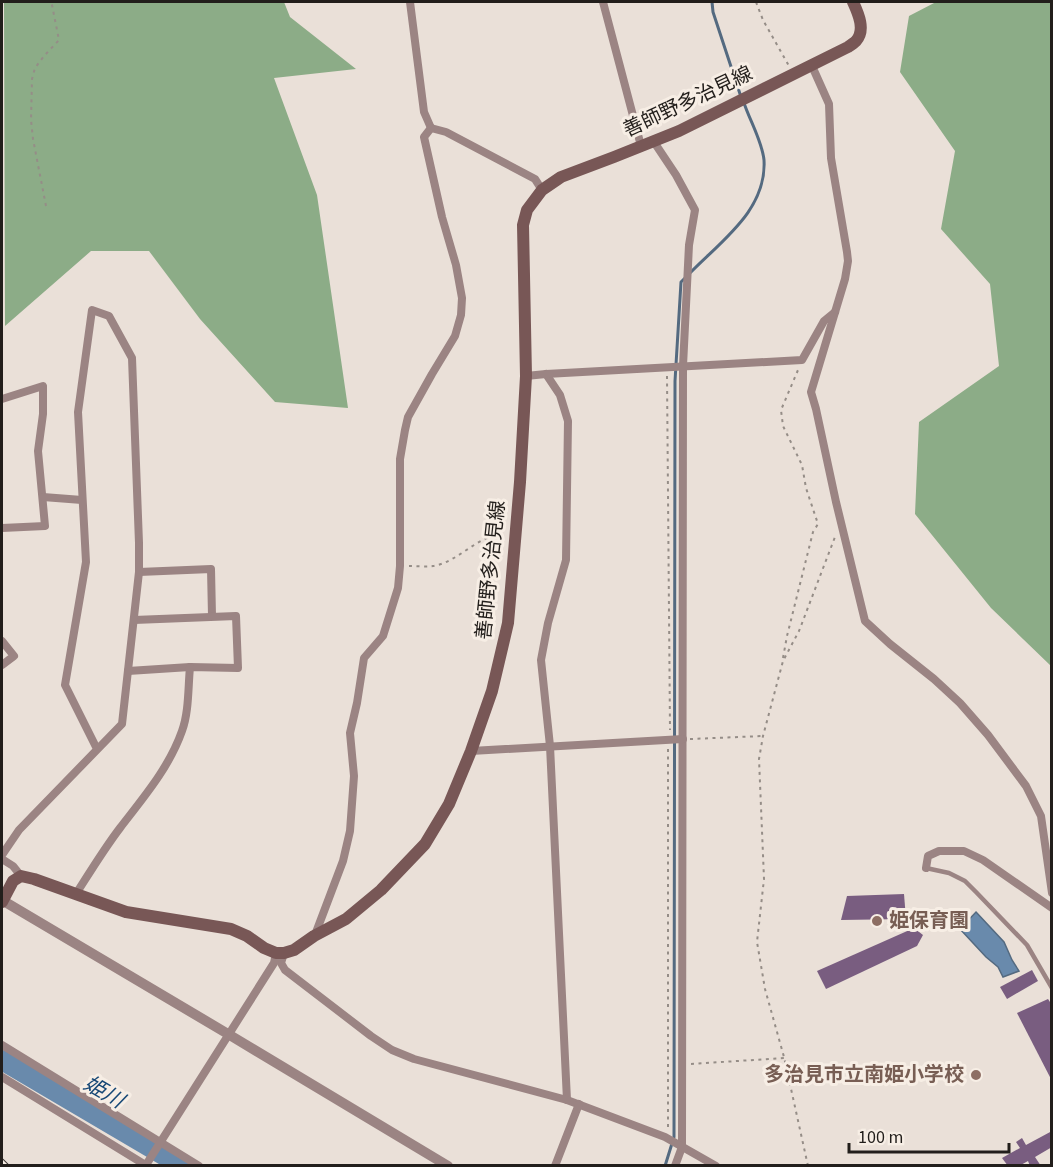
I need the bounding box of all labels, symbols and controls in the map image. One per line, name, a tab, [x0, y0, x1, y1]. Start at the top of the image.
street label: 善師野多治見線	[619, 60, 757, 144]
street label: 善師野多治見線	[470, 499, 512, 641]
place label: 姫保育園	[889, 907, 969, 935]
marker: 姫保育園	[870, 914, 884, 928]
place label: 多治見市立南姫小学校	[764, 1061, 964, 1089]
marker: 多治見市立南姫小学校	[969, 1068, 983, 1082]
water label: 姫川	[78, 1069, 131, 1116]
scale bar	[849, 1116, 1010, 1154]
text: 100 m	[858, 1125, 903, 1150]

